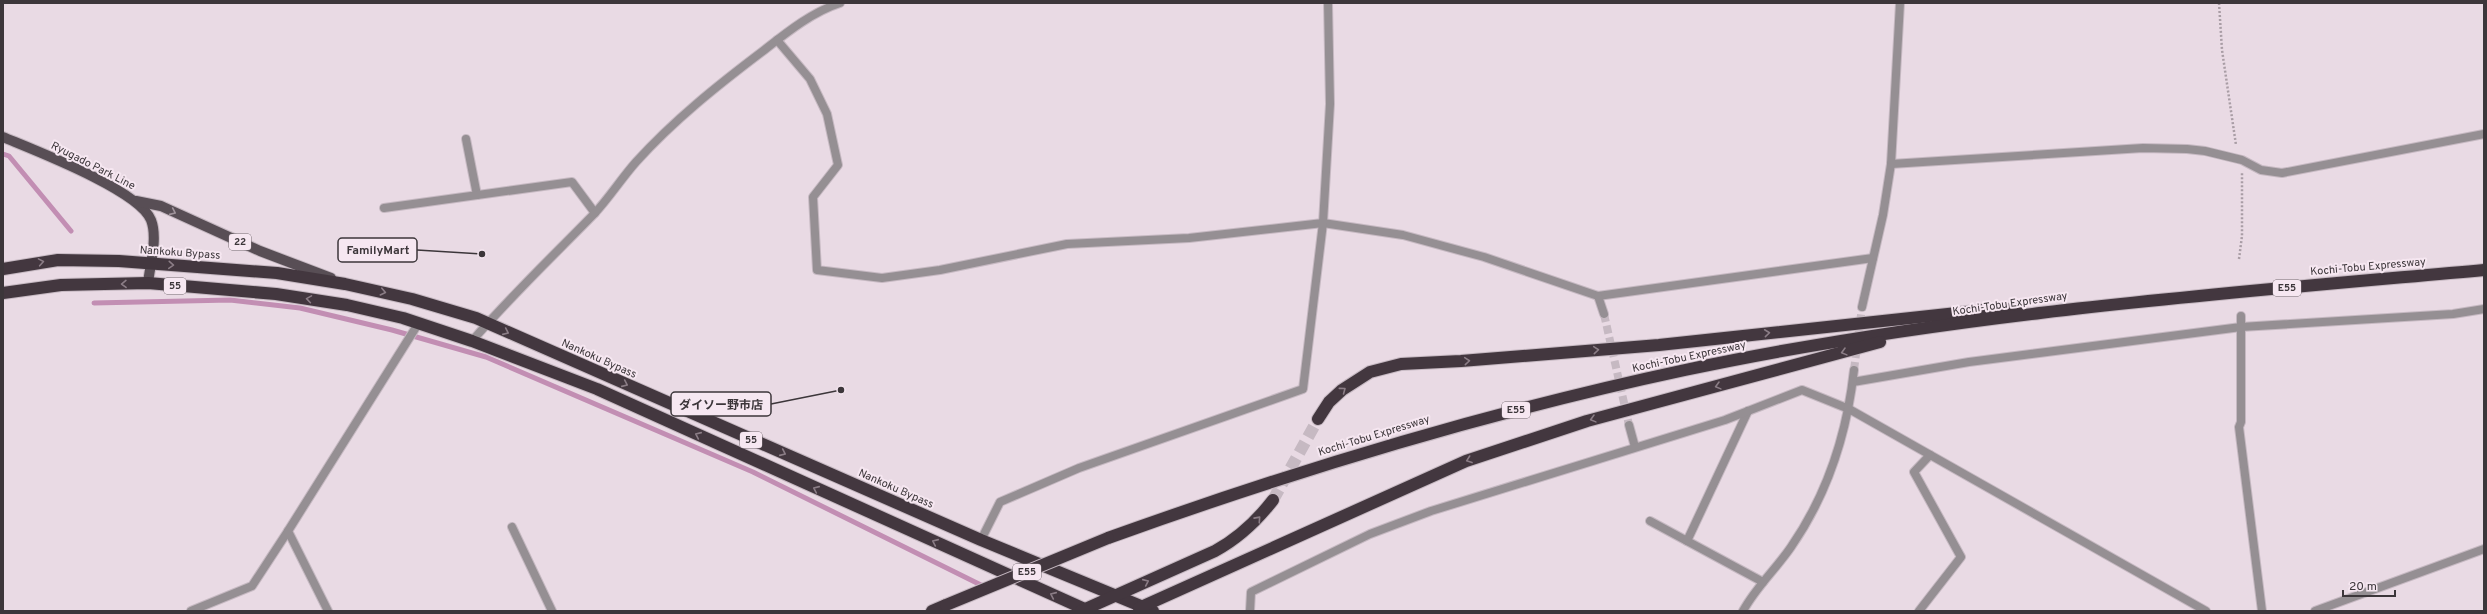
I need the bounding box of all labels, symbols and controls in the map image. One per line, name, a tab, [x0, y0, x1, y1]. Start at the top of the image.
street label: Ryugado Park Line	[49, 139, 138, 193]
one-way arrow	[169, 207, 177, 215]
road number: 22	[229, 234, 251, 250]
callout: FamilyMart	[338, 238, 417, 262]
street label: Nankoku Bypass	[139, 243, 221, 263]
text: FamilyMart	[346, 243, 410, 259]
street label: Kochi-Tobu Expressway	[2310, 255, 2427, 279]
one-way arrow	[38, 259, 45, 267]
one-way arrow	[168, 261, 174, 270]
road number: 55	[164, 278, 186, 294]
one-way arrow	[121, 280, 127, 288]
road number: E55	[2273, 280, 2301, 296]
one-way arrow	[380, 288, 386, 296]
street label: Kochi-Tobu Expressway	[1952, 289, 2069, 319]
one-way arrow	[306, 295, 312, 304]
one-way arrow	[502, 327, 510, 335]
one-way arrow	[1764, 329, 1771, 338]
street label: Nankoku Bypass	[559, 336, 639, 382]
street label: Kochi-Tobu Expressway	[1631, 338, 1747, 376]
one-way arrow	[1593, 345, 1599, 354]
one-way arrow	[1841, 347, 1848, 356]
one-way arrow	[1464, 356, 1470, 365]
one-way arrow	[622, 380, 629, 388]
one-way arrow	[1715, 381, 1722, 390]
one-way arrow	[1339, 388, 1346, 395]
callout: ダイソー野市店	[671, 392, 771, 416]
text: ダイソー野市店	[679, 398, 763, 414]
road number: E55	[1502, 402, 1530, 418]
street label: Kochi-Tobu Expressway	[1316, 412, 1432, 460]
one-way arrow	[1590, 414, 1597, 423]
one-way arrow	[694, 432, 702, 440]
road number: 55	[740, 432, 762, 448]
one-way arrow	[779, 449, 786, 457]
one-way arrow	[1466, 456, 1473, 464]
street label: Nankoku Bypass	[856, 466, 936, 512]
one-way arrow	[813, 486, 820, 494]
one-way arrow	[1253, 516, 1260, 524]
one-way arrow	[931, 539, 939, 547]
road number: E55	[1013, 564, 1041, 580]
scale bar	[2343, 572, 2395, 598]
one-way arrow	[1141, 579, 1149, 587]
text: 20 m	[2349, 579, 2377, 595]
one-way arrow	[1050, 592, 1058, 600]

